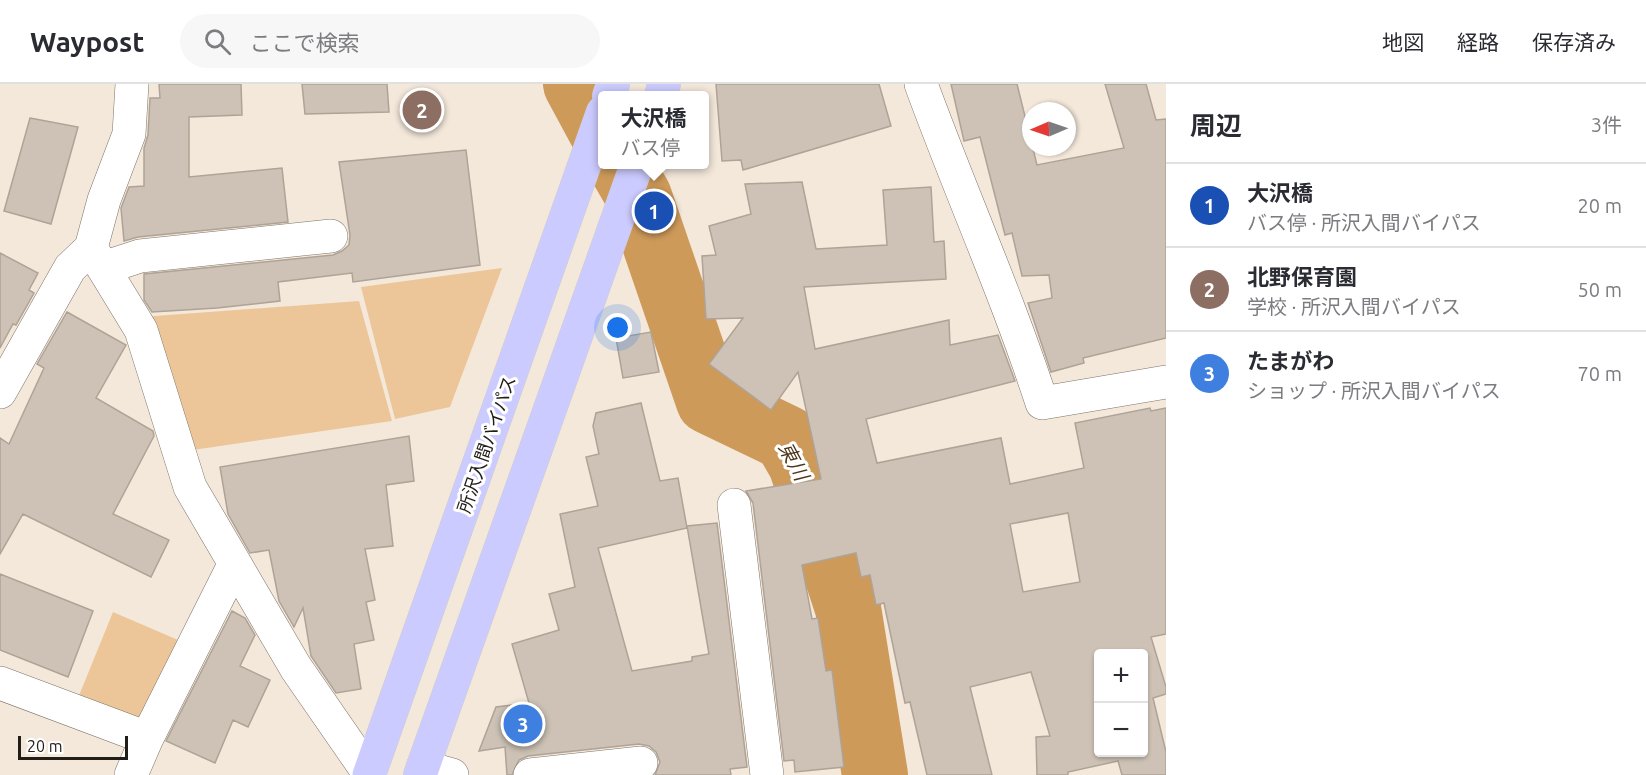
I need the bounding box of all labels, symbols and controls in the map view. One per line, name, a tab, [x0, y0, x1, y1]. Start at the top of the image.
search box	[180, 14, 600, 68]
icon: search	[201, 25, 234, 58]
text: Waypost	[30, 26, 144, 57]
text: ここで検索	[249, 30, 359, 55]
text: 地図	[1382, 30, 1424, 54]
text: 経路	[1457, 30, 1499, 54]
text: 保存済み	[1532, 30, 1616, 54]
pin: 2	[402, 87, 442, 132]
popup	[598, 91, 709, 169]
north arrow	[1022, 102, 1076, 156]
text: 大沢橋	[620, 105, 687, 130]
text: 周辺	[1190, 111, 1242, 140]
text: 3件	[1591, 113, 1622, 136]
text: バス停	[620, 136, 680, 159]
text: 大沢橋	[1247, 180, 1313, 205]
pin: 1	[634, 188, 674, 234]
text: 1	[1204, 194, 1215, 217]
text: 20 m	[1578, 194, 1622, 217]
text: バス停 · 所沢入間バイパス	[1247, 211, 1481, 234]
text: 北野保育園	[1247, 264, 1357, 289]
text: 2	[1204, 278, 1215, 301]
text: 50 m	[1578, 278, 1622, 301]
text: 学校 · 所沢入間バイパス	[1247, 295, 1461, 318]
your location	[603, 313, 632, 342]
text: たまがわ	[1247, 348, 1334, 373]
text: 3	[1204, 362, 1215, 385]
text: 70 m	[1578, 362, 1622, 385]
street label: 所沢入間バイパス	[453, 373, 519, 515]
text: ショップ · 所沢入間バイパス	[1247, 379, 1501, 402]
water label: 東川	[774, 438, 814, 486]
map controls	[1094, 649, 1148, 757]
button: +	[1094, 649, 1148, 703]
pin: 3	[504, 702, 542, 746]
button: −	[1094, 703, 1148, 757]
scale bar	[18, 733, 128, 760]
text: 20 m	[27, 737, 63, 755]

